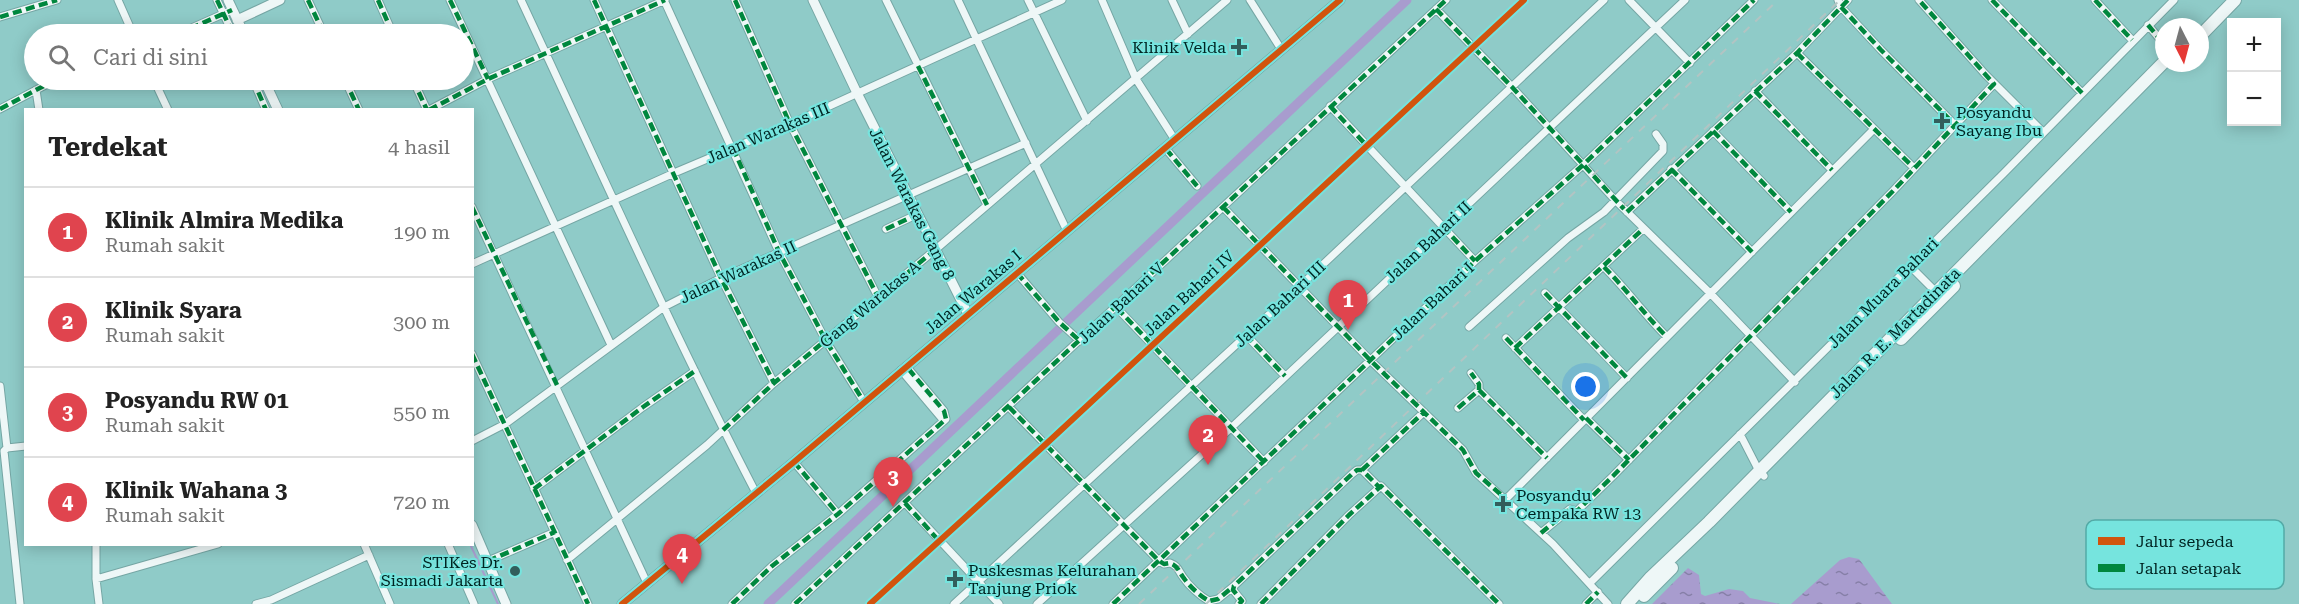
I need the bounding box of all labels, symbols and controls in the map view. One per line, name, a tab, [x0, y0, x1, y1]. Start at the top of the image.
north arrow	[2155, 18, 2209, 72]
map controls	[2227, 18, 2281, 126]
button: +	[2227, 18, 2281, 72]
search box	[24, 24, 474, 90]
place label: Klinik Velda	[1132, 38, 1226, 57]
marker: Klinik Velda	[1230, 38, 1248, 56]
icon: search	[45, 41, 78, 74]
text: Cari di sini	[93, 45, 208, 70]
button: −	[2227, 72, 2281, 126]
street label: Jalan Warakas III	[703, 98, 833, 168]
place label: Posyandu Sayang Ibu	[1956, 103, 2042, 140]
marker: Posyandu Sayang Ibu	[1933, 112, 1951, 130]
street label: Jalan Warakas Gang 8	[865, 125, 959, 283]
text: Terdekat	[48, 132, 168, 162]
text: 4 hasil	[388, 135, 450, 159]
street label: Jalan Bahari II	[1381, 197, 1475, 287]
text: Klinik Almira Medika	[105, 208, 343, 233]
text: 1	[62, 220, 73, 244]
text: 190 m	[393, 220, 450, 244]
text: Rumah sakit	[105, 233, 225, 257]
street label: Jalan Muara Bahari	[1824, 234, 1942, 352]
street label: Jalan Warakas II	[677, 237, 799, 307]
street label: Jalan Warakas I	[921, 246, 1025, 338]
street label: Jalan Bahari IV	[1140, 246, 1239, 340]
street label: Gang Warakas A	[816, 256, 925, 352]
street label: Jalan Bahari III	[1231, 257, 1329, 351]
street label: Jalan Bahari V	[1074, 258, 1168, 348]
street label: Jalan Bahari I	[1388, 258, 1478, 344]
street label: Jalan R. E. Martadinata	[1826, 264, 1964, 402]
pin: 1	[1328, 280, 1368, 330]
text: Klinik Syara	[105, 298, 242, 323]
text: 2	[62, 310, 73, 334]
text: 300 m	[393, 310, 450, 334]
text: Rumah sakit	[105, 323, 225, 347]
your location	[1571, 372, 1600, 401]
text: Posyandu RW 01	[105, 388, 289, 413]
text: 3	[62, 400, 73, 424]
text: 550 m	[393, 400, 450, 424]
text: Rumah sakit	[105, 413, 225, 437]
pin: 2	[1188, 416, 1228, 465]
pin: 3	[874, 458, 912, 507]
text: Klinik Wahana 3	[105, 478, 287, 503]
place label: Posyandu Cempaka RW 13	[1516, 486, 1641, 523]
text: 4	[62, 490, 73, 514]
text: 720 m	[393, 490, 450, 514]
marker: Posyandu Cempaka RW 13	[1494, 495, 1512, 513]
text: Rumah sakit	[105, 503, 225, 527]
legend	[2086, 520, 2284, 589]
text: Jalur sepeda	[2136, 532, 2234, 551]
pin: 4	[662, 534, 702, 584]
place label: STIKes Dr. Sismadi Jakarta	[381, 553, 503, 590]
text: Jalan setapak	[2136, 559, 2241, 578]
place label: Puskesmas Kelurahan Tanjung Priok	[968, 561, 1136, 598]
marker: STIKes Dr. Sismadi Jakarta	[508, 564, 522, 578]
marker: Puskesmas Kelurahan Tanjung Priok	[946, 570, 964, 588]

